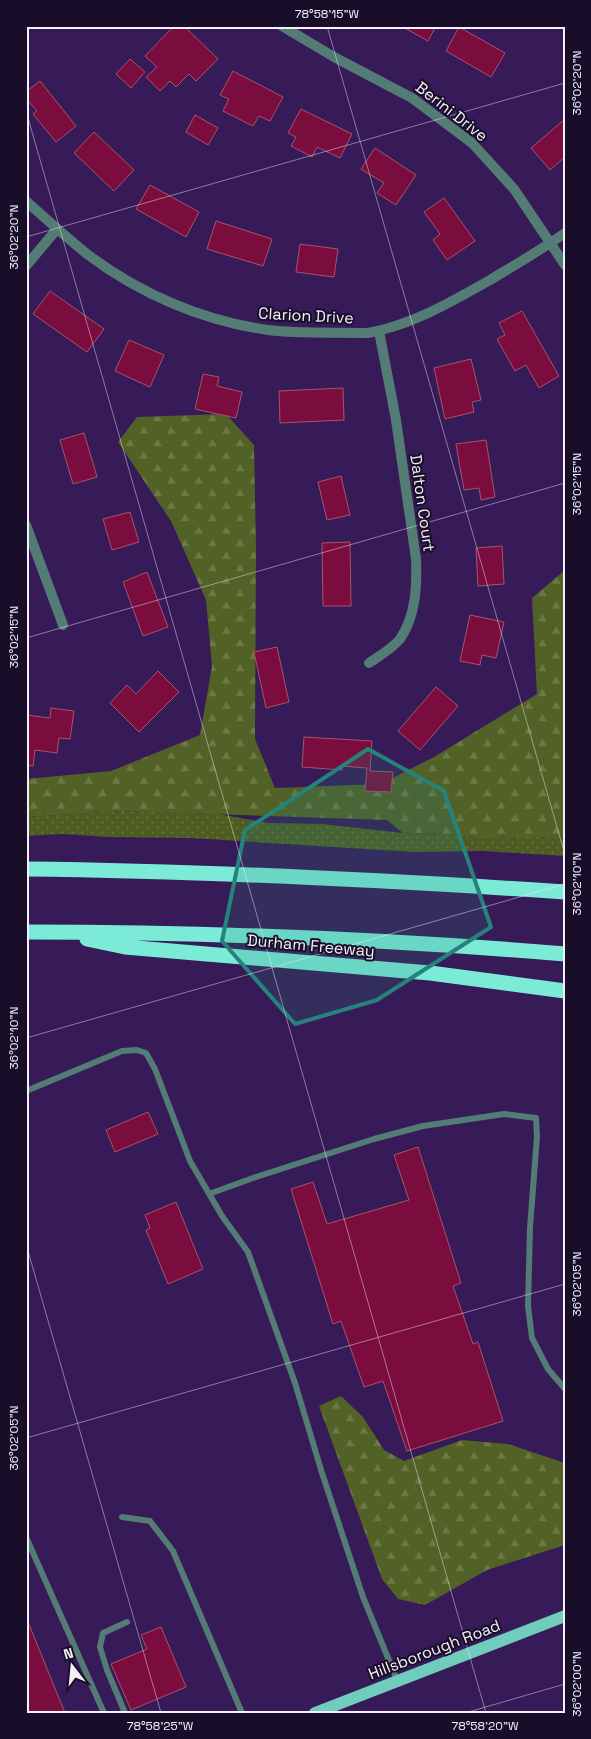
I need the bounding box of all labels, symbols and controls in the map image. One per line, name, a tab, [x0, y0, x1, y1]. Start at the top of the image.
text: 78°58'15"W	[295, 6, 360, 22]
text: 36°02'20"N	[569, 50, 585, 116]
street label: Berini Drive	[411, 77, 492, 146]
text: 36°02'20"N	[6, 204, 22, 270]
street label: Clarion Drive	[258, 303, 354, 328]
street label: Dalton Court	[405, 453, 440, 553]
text: 36°02'15"N	[569, 453, 585, 515]
text: 36°02'15"N	[6, 606, 22, 668]
text: 36°02'10"N	[569, 853, 585, 915]
street label: Durham Freeway	[246, 929, 376, 962]
text: 36°02'10"N	[6, 1007, 22, 1069]
text: 36°02'05"N	[569, 1251, 585, 1317]
text: 36°02'05"N	[6, 1405, 22, 1471]
street label: Hillsborough Road	[365, 1615, 503, 1684]
north arrow	[48, 1642, 98, 1692]
text: N	[61, 1644, 75, 1663]
text: 36°02'00"N	[569, 1651, 585, 1717]
text: 78°58'25"W	[127, 1718, 194, 1734]
text: 78°58'20"W	[452, 1718, 519, 1734]

